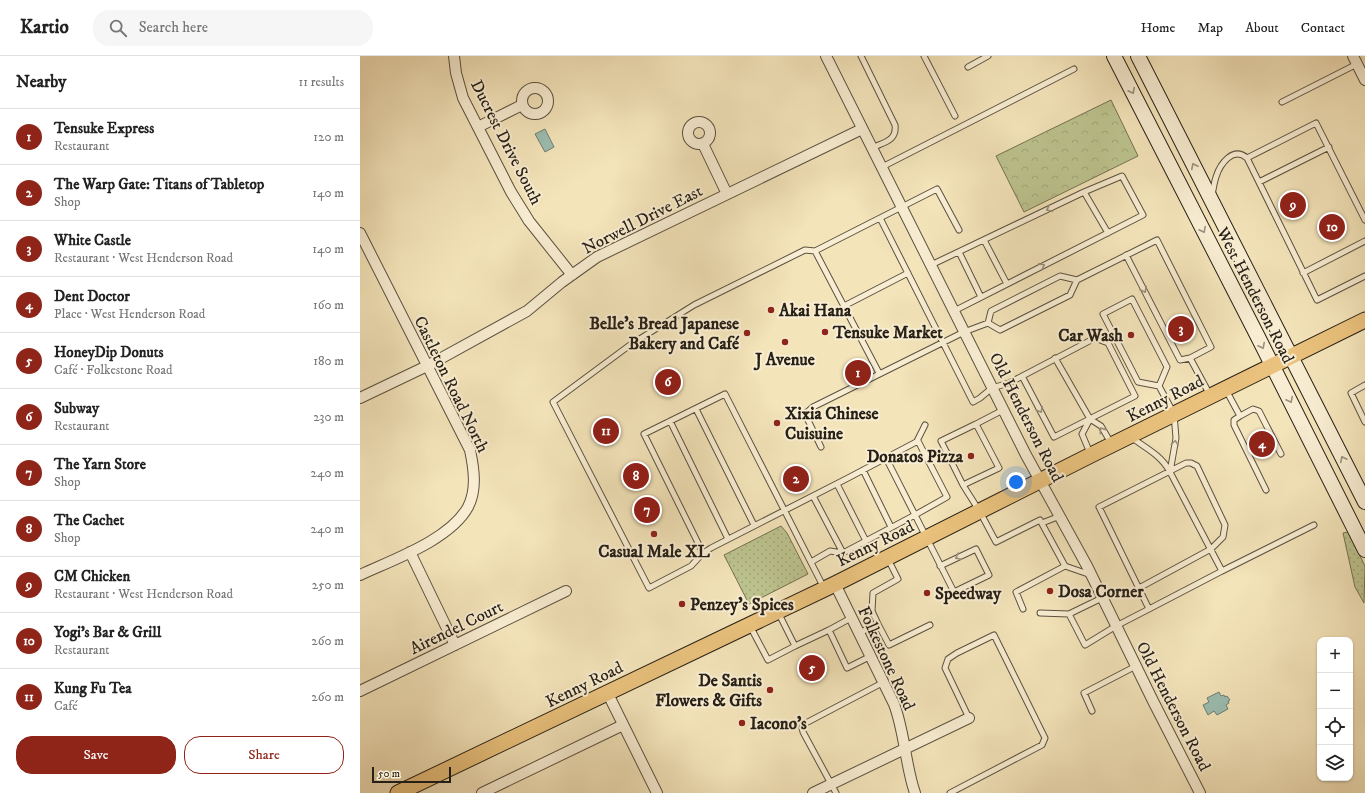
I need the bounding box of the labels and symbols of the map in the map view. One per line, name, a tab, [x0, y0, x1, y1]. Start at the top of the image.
street label: Ducrest Drive South	[465, 76, 547, 209]
one-way arrow	[1127, 86, 1135, 94]
one-way arrow	[1191, 163, 1199, 170]
street label: Norwell Drive East	[579, 180, 707, 260]
pin: 9	[1280, 190, 1306, 220]
one-way arrow	[1046, 204, 1053, 212]
pin: 10	[1319, 212, 1345, 242]
street label: West Henderson Road	[1211, 223, 1299, 368]
one-way arrow	[1199, 226, 1206, 233]
one-way arrow	[1038, 263, 1045, 271]
one-way arrow	[1139, 286, 1146, 293]
place label: Akai Hana	[778, 300, 852, 322]
marker: Akai Hana	[766, 305, 776, 315]
street label: Castleton Road North	[408, 313, 494, 456]
place label: Belle's Bread Japanese Bakery and Café	[589, 313, 740, 355]
pin: 3	[1168, 314, 1194, 344]
place label: Tensuke Market	[832, 322, 943, 344]
place label: Car Wash	[1058, 325, 1123, 347]
marker: Tensuke Market	[820, 327, 830, 337]
marker: Belle's Bread Japanese Bakery and Café	[742, 328, 752, 338]
marker: Car Wash	[1126, 330, 1136, 340]
marker: J Avenue	[780, 337, 790, 347]
one-way arrow	[1258, 342, 1265, 349]
place label: J Avenue	[753, 349, 815, 371]
street label: Old Henderson Road	[984, 349, 1068, 486]
pin: 1	[845, 358, 871, 388]
pin: 6	[655, 367, 681, 397]
street label: Kenny Road	[1123, 370, 1208, 428]
one-way arrow	[1285, 396, 1293, 403]
place label: Xixia Chinese Cuisuine	[785, 403, 879, 445]
one-way arrow	[1035, 406, 1043, 413]
pin: 11	[593, 416, 619, 446]
marker: Xixia Chinese Cuisuine	[772, 418, 782, 428]
one-way arrow	[1100, 428, 1107, 435]
pin: 4	[1249, 429, 1275, 459]
one-way arrow	[1170, 440, 1179, 446]
place label: Donatos Pizza	[867, 446, 964, 468]
marker: Donatos Pizza	[966, 451, 976, 461]
one-way arrow	[1340, 456, 1348, 463]
pin: 8	[623, 461, 649, 491]
pin: 2	[783, 464, 809, 494]
your location	[1006, 472, 1026, 492]
pin: 7	[634, 495, 660, 525]
street label: Kenny Road	[833, 516, 918, 572]
marker: Casual Male XL	[649, 529, 659, 539]
place label: Casual Male XL	[598, 541, 710, 563]
one-way arrow	[955, 552, 963, 560]
place label: Dosa Corner	[1058, 581, 1144, 603]
place label: Speedway	[935, 583, 1002, 605]
marker: Dosa Corner	[1045, 586, 1055, 596]
marker: Speedway	[922, 588, 932, 598]
place label: Penzey's Spices	[690, 594, 794, 616]
street label: Airendel Court	[406, 596, 507, 660]
marker: Penzey's Spices	[677, 599, 687, 609]
street label: Folkestone Road	[852, 603, 920, 715]
street label: Old Henderson Road	[1131, 638, 1215, 775]
pin: 5	[799, 653, 825, 683]
street label: Kenny Road	[542, 657, 627, 713]
place label: De Santis Flowers & Gifts	[655, 670, 762, 712]
marker: De Santis Flowers & Gifts	[765, 685, 775, 695]
place label: Iacono's	[750, 713, 807, 735]
marker: Iacono's	[737, 718, 747, 728]
scale bar	[372, 765, 451, 784]

